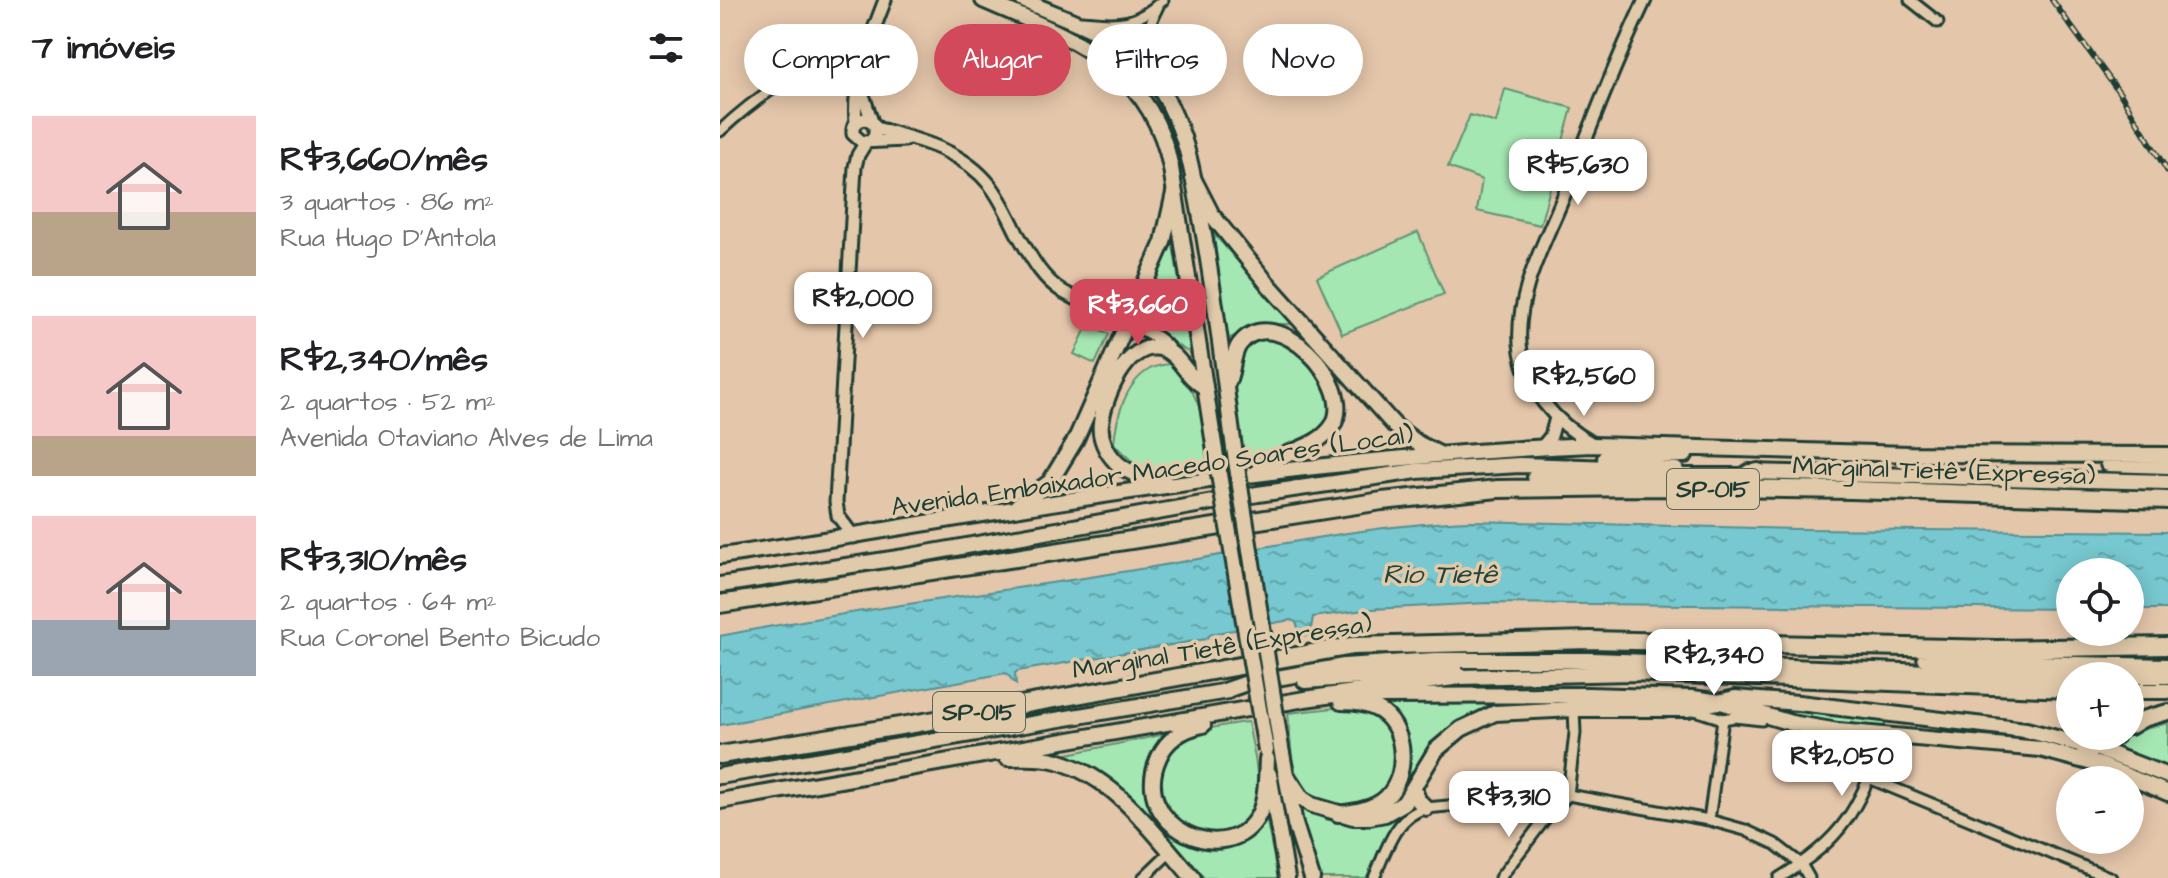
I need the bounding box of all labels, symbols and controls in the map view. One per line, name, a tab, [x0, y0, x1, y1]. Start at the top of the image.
text: 7 imóveis	[32, 24, 176, 72]
chip: Comprar	[744, 24, 918, 96]
chip: Alugar	[934, 24, 1071, 96]
chip: Filtros	[1087, 24, 1227, 96]
chip: Novo	[1243, 24, 1363, 96]
icon: filters	[644, 26, 688, 70]
text: R$3,660/mês	[280, 136, 488, 184]
pin: R$5,630	[1504, 139, 1652, 207]
text: R$5,630	[1527, 147, 1629, 183]
icon: home	[96, 148, 192, 244]
text: 3 quartos · 86 m²	[280, 184, 494, 220]
text: Rua Hugo D'Antola	[280, 220, 496, 256]
pin: R$2,000	[789, 272, 937, 340]
pin: R$3,660	[1064, 279, 1212, 347]
text: R$2,000	[812, 280, 914, 316]
text: R$3,660	[1088, 287, 1188, 323]
text: R$2,340/mês	[280, 336, 488, 384]
icon: home	[96, 348, 192, 444]
pin: R$2,560	[1510, 350, 1658, 418]
text: R$2,560	[1532, 358, 1636, 394]
text: 2 quartos · 52 m²	[280, 384, 496, 420]
street label: Avenida Embaixador Macedo Soares (Local)	[889, 416, 1416, 525]
text: Avenida Otaviano Alves de Lima	[280, 420, 653, 456]
street label: Marginal Tietê (Expressa)	[1792, 448, 2096, 496]
road number: SP-015	[1667, 469, 1759, 509]
text: R$3,310/mês	[280, 536, 467, 584]
icon: home	[96, 548, 192, 644]
water label: Rio Tietê	[1383, 555, 1499, 594]
map controls	[2056, 558, 2144, 854]
button: locate	[2056, 558, 2144, 646]
text: 2 quartos · 64 m²	[280, 584, 496, 620]
street label: Marginal Tietê (Expressa)	[1070, 606, 1375, 690]
text: Rua Coronel Bento Bicudo	[280, 620, 600, 656]
pin: R$2,340	[1640, 629, 1788, 697]
text: R$2,340	[1664, 637, 1764, 673]
button: +	[2056, 662, 2144, 750]
road number: SP-015	[933, 692, 1025, 732]
pin: R$2,050	[1768, 730, 1916, 798]
text: R$2,050	[1790, 738, 1894, 774]
button: −	[2056, 766, 2144, 854]
pin: R$3,310	[1435, 771, 1583, 839]
text: R$3,310	[1467, 779, 1551, 815]

